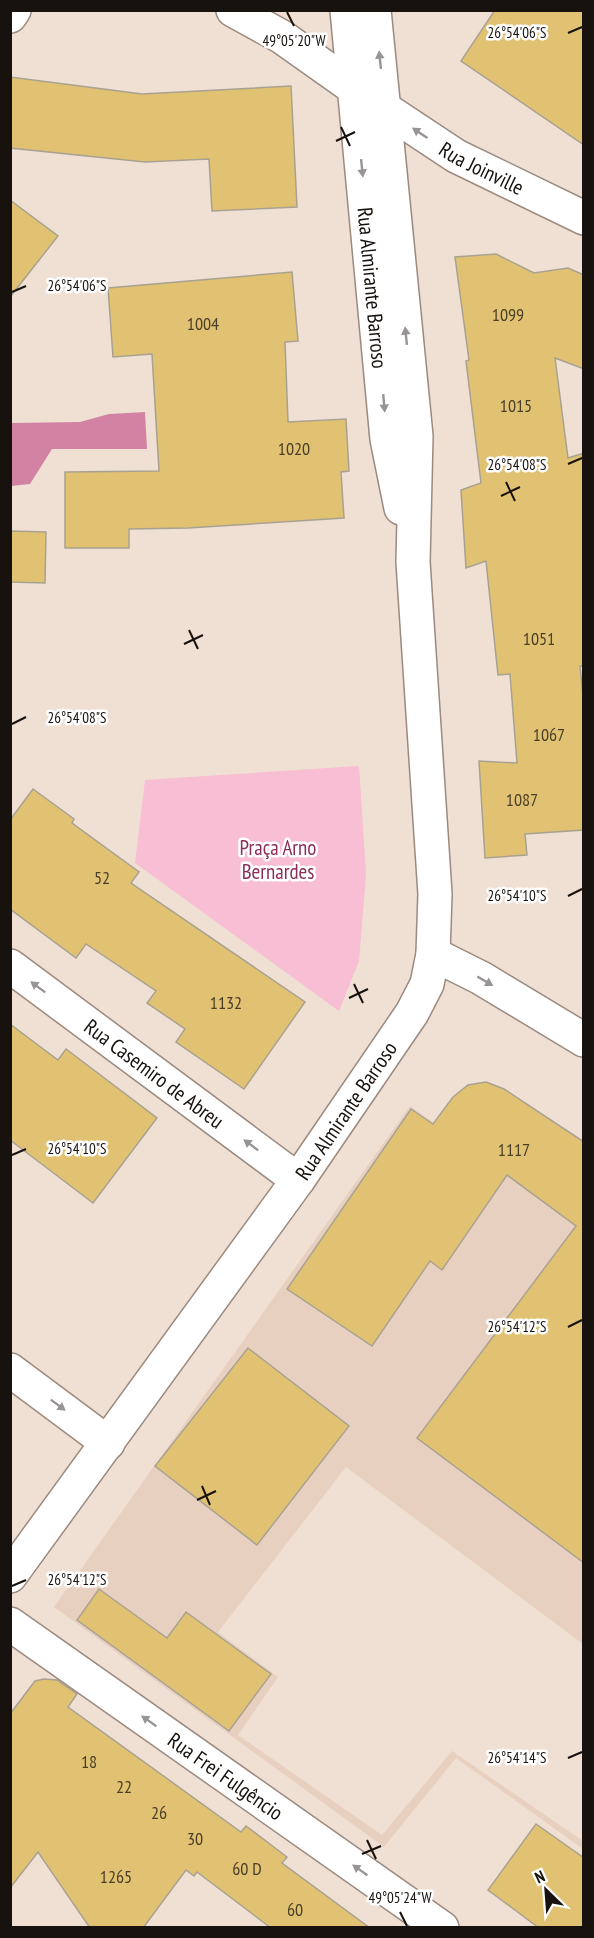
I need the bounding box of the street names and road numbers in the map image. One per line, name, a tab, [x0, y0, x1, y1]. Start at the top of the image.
street label: Rua Joinville	[434, 135, 529, 200]
street label: Rua Almirante Barroso	[352, 206, 394, 370]
street label: Rua Casemiro de Abreu	[79, 1013, 230, 1134]
street label: Rua Almirante Barroso	[289, 1036, 402, 1185]
street label: Rua Frei Fulgêncio	[163, 1726, 289, 1826]

